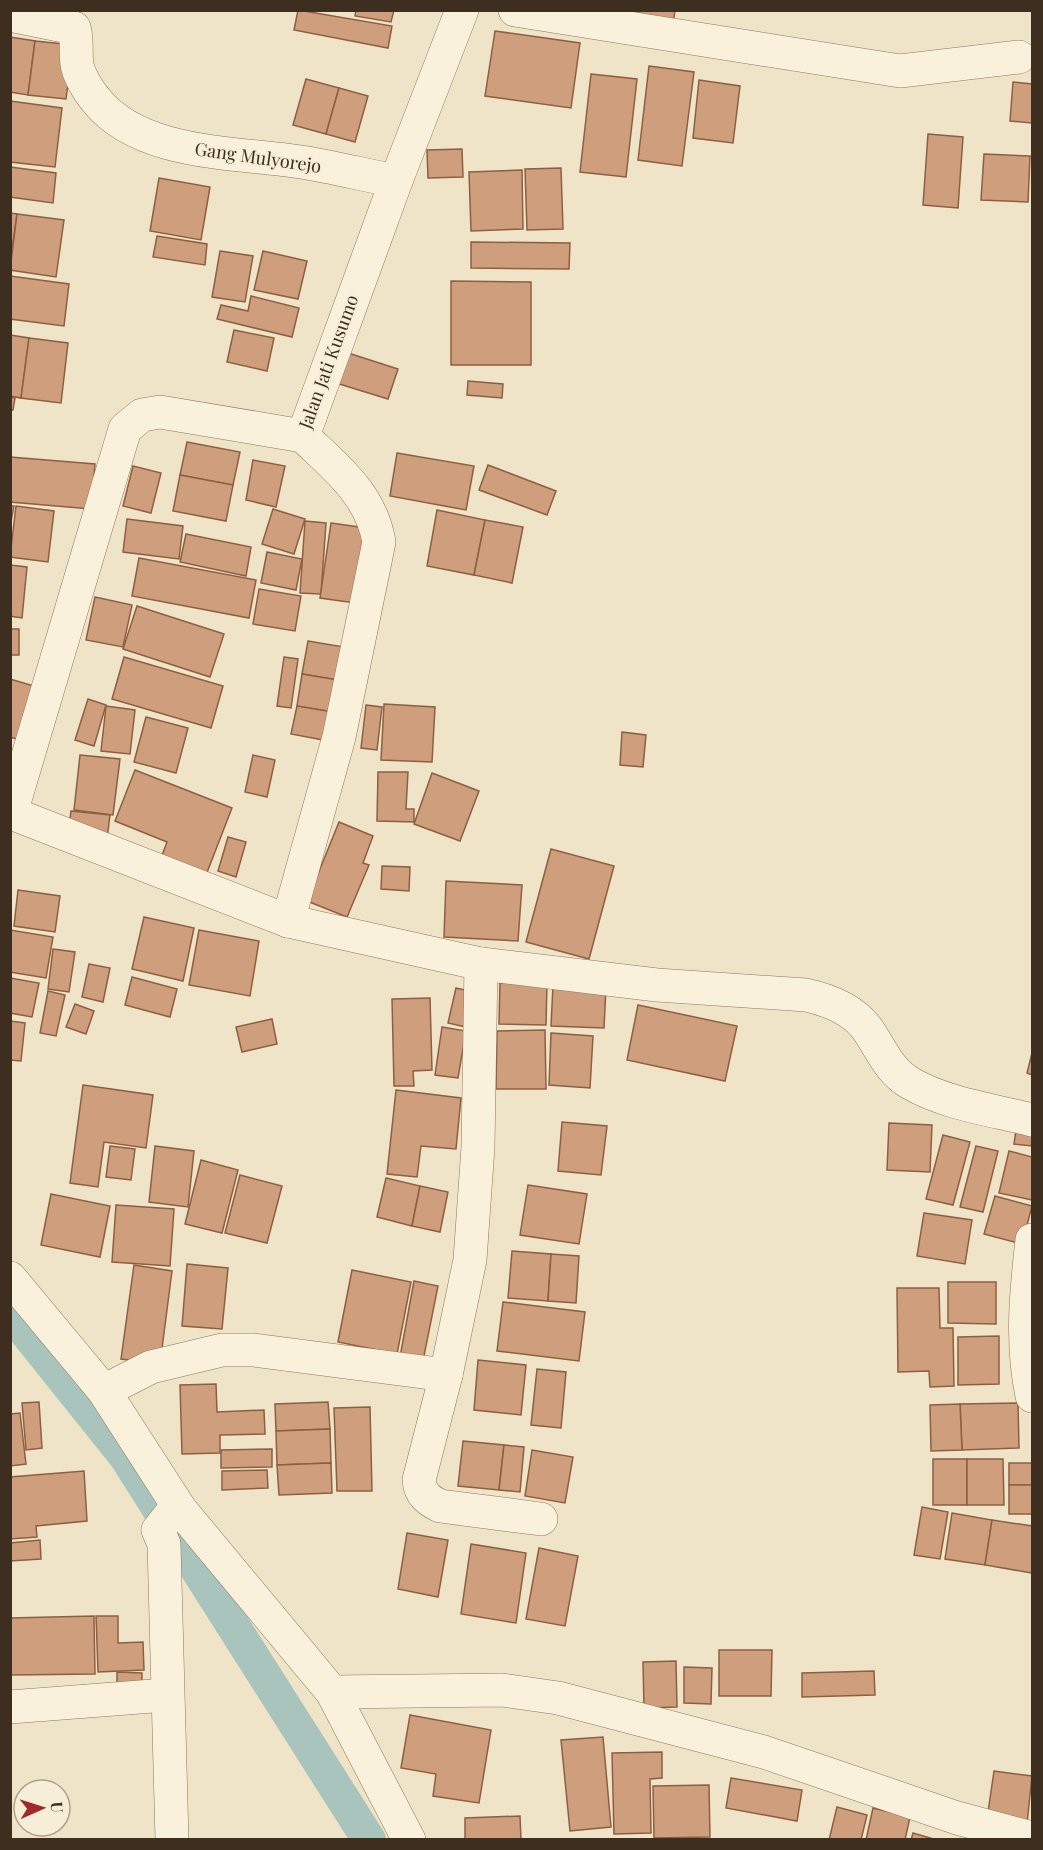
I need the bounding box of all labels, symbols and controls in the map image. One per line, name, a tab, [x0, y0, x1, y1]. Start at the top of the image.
street label: Gang Mulyorejo	[193, 136, 323, 178]
street label: Jalan Jati Kusumo	[292, 291, 363, 433]
north arrow	[12, 1778, 72, 1838]
text: U	[47, 1801, 68, 1813]

